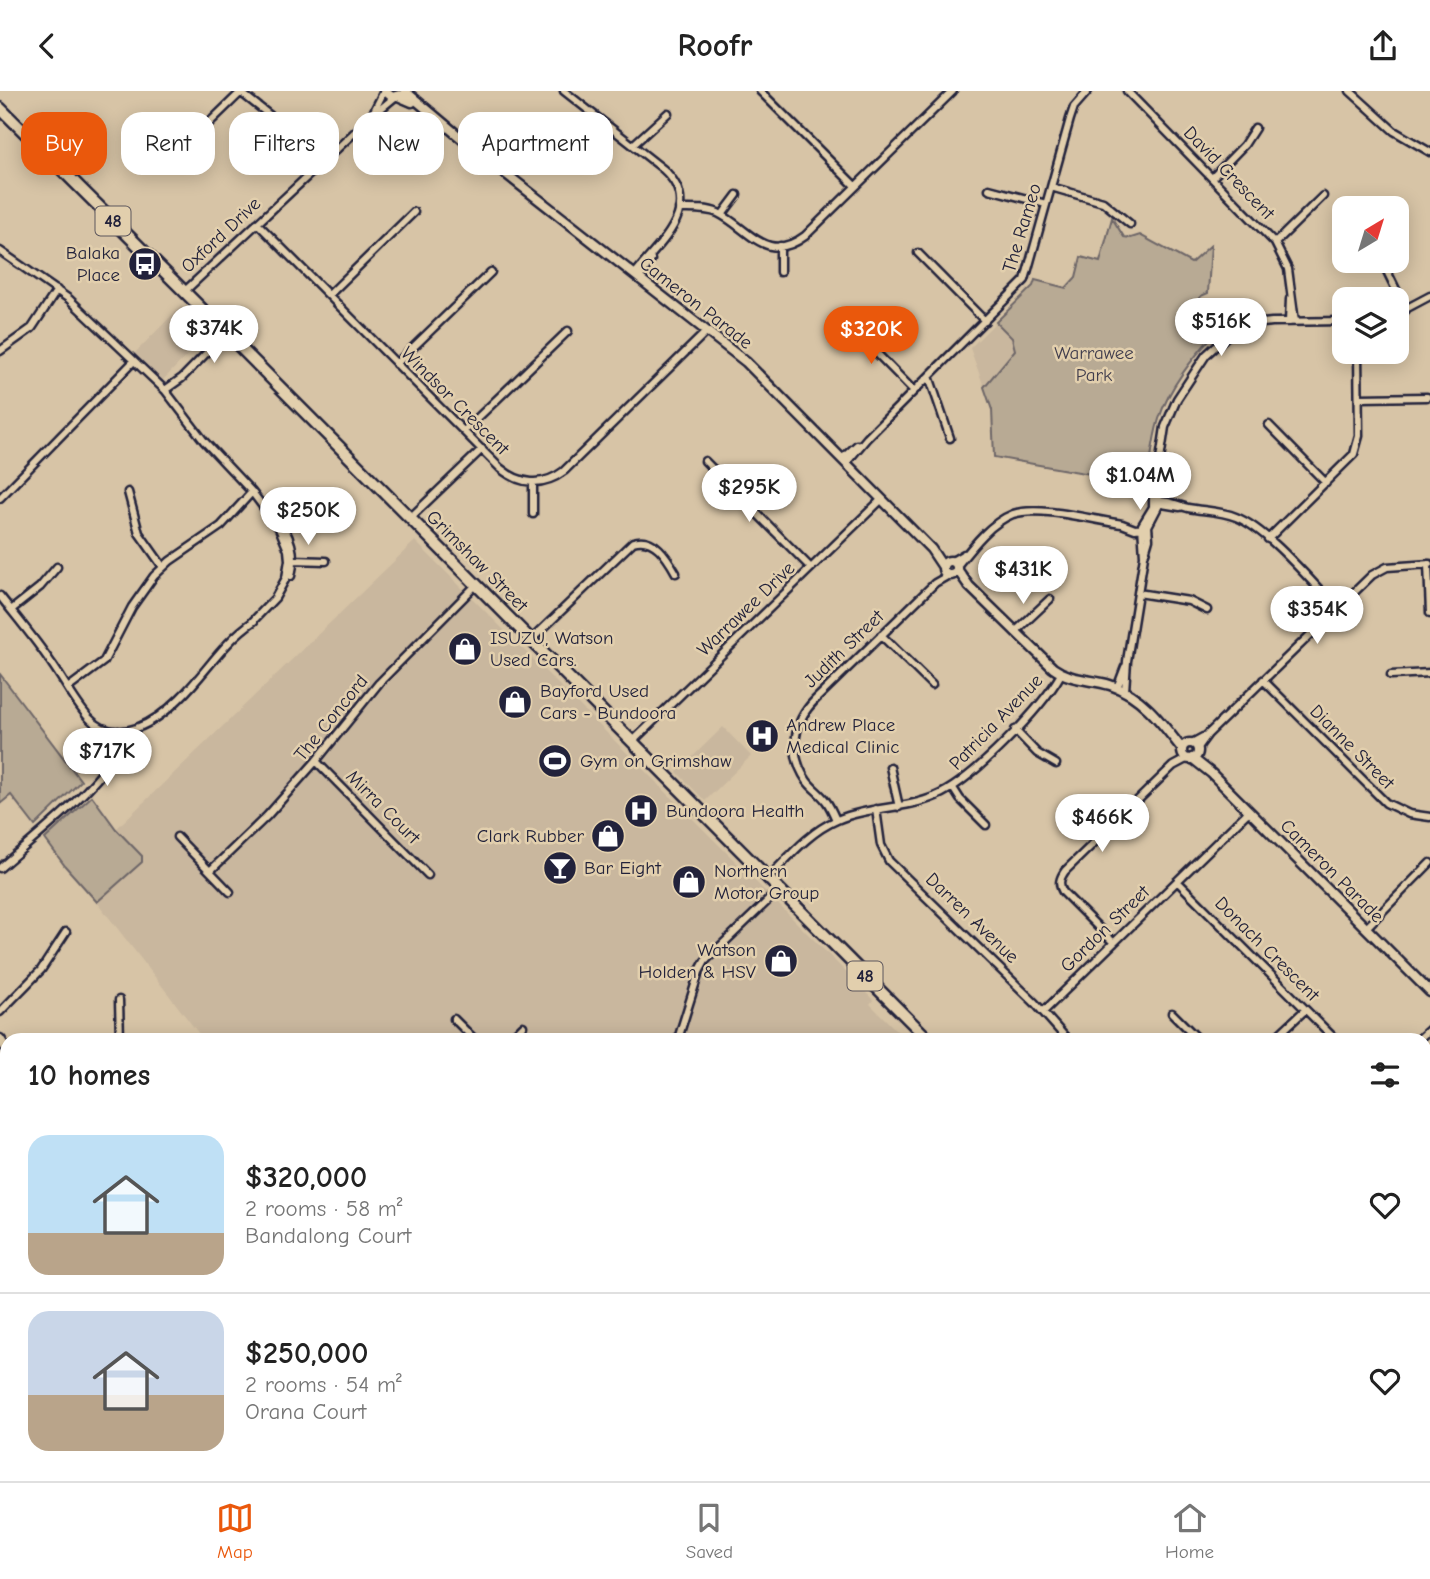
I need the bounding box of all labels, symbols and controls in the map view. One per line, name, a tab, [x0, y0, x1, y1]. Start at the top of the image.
icon: back	[28, 27, 66, 65]
text: Roofr	[678, 27, 752, 64]
icon: share	[1364, 27, 1402, 65]
chip: Buy	[21, 112, 107, 175]
chip: Rent	[121, 112, 215, 175]
chip: Filters	[229, 112, 339, 175]
chip: New	[353, 112, 444, 175]
chip: Apartment	[458, 112, 613, 175]
street label: David Crescent	[1179, 122, 1279, 225]
street label: The Rameo	[998, 181, 1046, 275]
street label: Oxford Drive	[177, 193, 265, 277]
north arrow	[1332, 196, 1409, 273]
map controls	[1332, 196, 1409, 364]
road number: 48	[96, 207, 130, 236]
place label: Balaka Place	[66, 242, 120, 286]
bus stop icon: Balaka Place	[126, 245, 164, 283]
street label: Cameron Parade	[635, 252, 757, 354]
button: layers	[1332, 287, 1409, 364]
pin: $516K	[1172, 299, 1270, 358]
pin: $374K	[165, 306, 263, 365]
pin: $320K	[822, 307, 920, 366]
text: $516K	[1191, 307, 1251, 334]
text: $374K	[185, 314, 243, 341]
text: $320K	[840, 315, 902, 342]
street label: Windsor Crescent	[396, 342, 514, 460]
park label: Warrawee Park	[1054, 342, 1134, 386]
pin: $1.04M	[1083, 453, 1197, 512]
text: $1.04M	[1105, 461, 1175, 488]
pin: $295K	[700, 465, 798, 524]
text: $295K	[718, 473, 780, 500]
pin: $250K	[259, 487, 357, 547]
text: $250K	[276, 496, 340, 523]
street label: Grimshaw Street	[422, 506, 533, 617]
pin: $431K	[974, 547, 1072, 606]
text: $431K	[994, 555, 1052, 582]
street label: Warrawee Drive	[693, 557, 799, 661]
pin: $354K	[1268, 587, 1366, 646]
text: $354K	[1286, 595, 1348, 622]
street label: Judith Street	[800, 605, 889, 692]
place label: ISUZU, Watson Used Cars.	[490, 627, 614, 671]
shop icon: ISUZU, Watson Used Cars.	[446, 630, 484, 668]
street label: The Concord	[290, 670, 372, 766]
street label: Patricia Avenue	[945, 670, 1047, 774]
place label: Bayford Used Cars - Bundoora	[540, 680, 676, 724]
shop icon: Bayford Used Cars - Bundoora	[496, 683, 534, 721]
street label: Dianne Street	[1305, 700, 1399, 794]
place label: Andrew Place Medical Clinic	[786, 714, 899, 758]
hospital icon: Andrew Place Medical Clinic	[743, 717, 781, 755]
pin: $717K	[58, 729, 156, 788]
text: $717K	[79, 737, 135, 764]
sports icon: Gym on Grimshaw	[536, 742, 574, 780]
place label: Gym on Grimshaw	[580, 750, 732, 772]
street label: Mirra Court	[341, 765, 425, 849]
hospital icon: Bundoora Health	[622, 792, 660, 830]
pin: $466K	[1053, 795, 1151, 854]
place label: Bundoora Health	[666, 800, 804, 822]
text: $466K	[1071, 803, 1133, 830]
street label: Cameron Parade	[1276, 815, 1388, 927]
shop icon: Clark Rubber	[589, 817, 627, 855]
place label: Clark Rubber	[477, 825, 584, 847]
bar icon: Bar Eight	[541, 849, 579, 887]
place label: Bar Eight	[584, 857, 661, 879]
place label: Northern Motor Group	[714, 860, 819, 904]
shop icon: Northern Motor Group	[670, 863, 708, 901]
street label: Darren Avenue	[921, 868, 1023, 968]
street label: Gordon Street	[1056, 881, 1154, 977]
street label: Donach Crescent	[1210, 892, 1324, 1006]
place label: Watson Holden & HSV	[639, 939, 757, 983]
shop icon: Watson Holden & HSV	[762, 942, 800, 980]
road number: 48	[848, 961, 882, 991]
icon: filters	[1366, 1056, 1404, 1094]
text: 10 homes	[28, 1058, 150, 1093]
text: $320,000	[245, 1160, 367, 1195]
icon: home	[84, 1163, 168, 1247]
icon: heart	[1366, 1186, 1404, 1224]
text: 2 rooms · 58 m²	[245, 1195, 403, 1222]
text: Bandalong Court	[245, 1222, 411, 1249]
text: $250,000	[245, 1336, 368, 1371]
icon: home	[84, 1339, 168, 1423]
icon: heart	[1366, 1362, 1404, 1400]
text: 2 rooms · 54 m²	[245, 1371, 402, 1398]
text: Orana Court	[245, 1398, 366, 1425]
tab: Map	[216, 1499, 254, 1563]
tab: Saved	[686, 1499, 733, 1563]
tab: Home	[1165, 1499, 1214, 1563]

